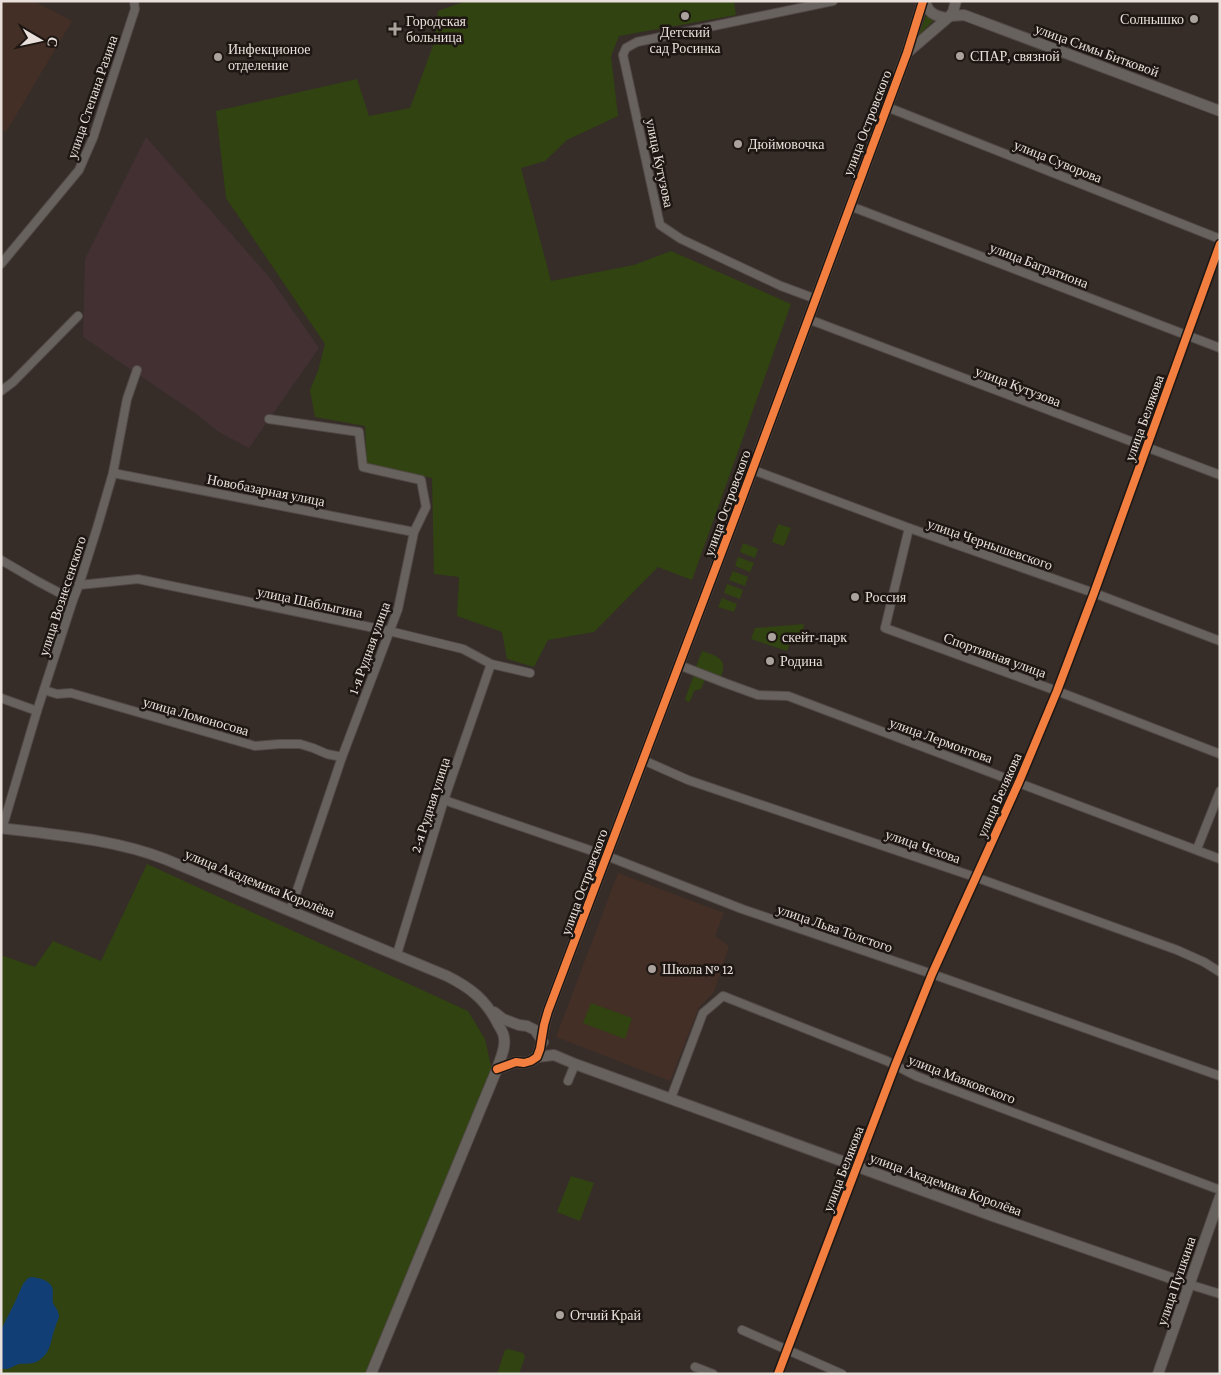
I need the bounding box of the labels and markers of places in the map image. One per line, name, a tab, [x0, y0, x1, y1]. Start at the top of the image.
marker: Детский сад Росинка	[679, 10, 691, 22]
place label: Солнышко	[1120, 11, 1184, 27]
place label: Городская больница	[406, 13, 467, 45]
marker: Солнышко	[1188, 13, 1200, 25]
marker: Городская больница	[388, 22, 402, 36]
place label: Детский сад Росинка	[649, 24, 721, 56]
place label: Инфекционое отделение	[228, 41, 311, 73]
place label: СПАР, связной	[970, 48, 1060, 64]
marker: СПАР, связной	[954, 50, 966, 62]
marker: Инфекционое отделение	[212, 51, 224, 63]
place label: Дюймовочка	[748, 136, 825, 152]
marker: Дюймовочка	[732, 138, 744, 150]
place label: Россия	[865, 589, 907, 605]
marker: Россия	[849, 591, 861, 603]
place label: скейт-парк	[782, 629, 847, 645]
marker: скейт-парк	[766, 631, 778, 643]
place label: Родина	[780, 653, 823, 669]
marker: Родина	[764, 655, 776, 667]
place label: Школа № 12	[662, 961, 734, 977]
marker: Школа № 12	[646, 963, 658, 975]
place label: Отчий Край	[570, 1307, 641, 1323]
marker: Отчий Край	[554, 1309, 566, 1321]

